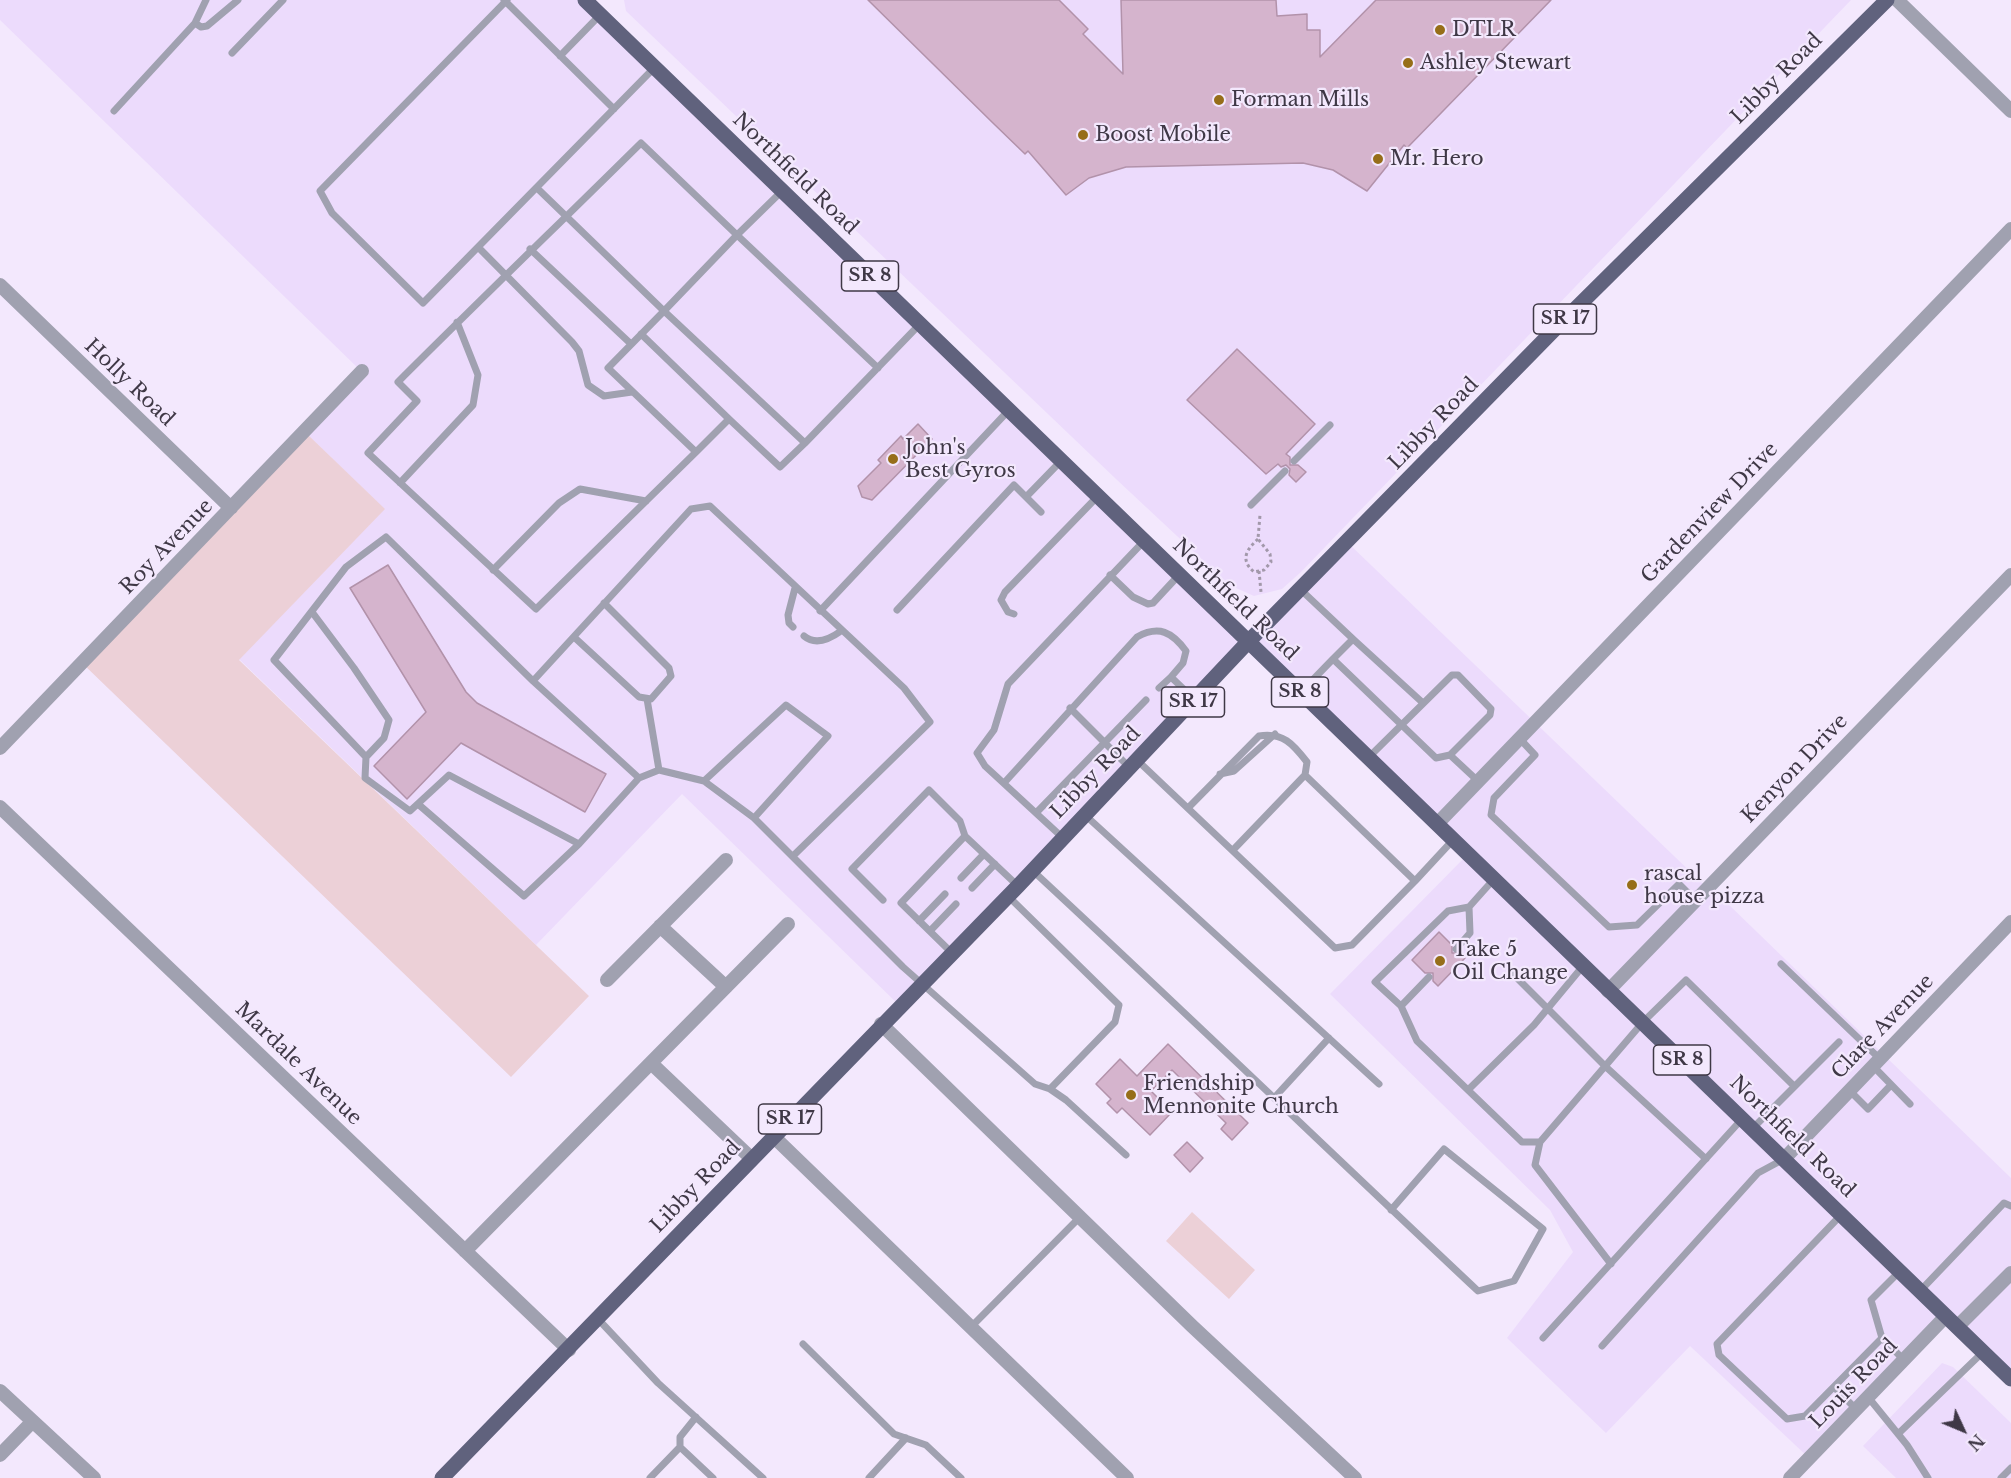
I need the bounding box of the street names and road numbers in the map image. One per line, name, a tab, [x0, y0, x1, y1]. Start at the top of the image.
street label: Libby Road	[1726, 28, 1828, 130]
street label: Northfield Road	[727, 108, 863, 240]
road number: SR 8	[842, 261, 898, 291]
road number: SR 17	[1534, 304, 1596, 334]
street label: Holly Road	[79, 334, 179, 432]
street label: Libby Road	[1384, 373, 1484, 475]
street label: Gardenview Drive	[1637, 438, 1783, 588]
street label: Roy Avenue	[116, 494, 218, 600]
street label: Northfield Road	[1167, 534, 1303, 666]
road number: SR 8	[1272, 677, 1328, 707]
road number: SR 17	[1162, 687, 1224, 717]
street label: Kenyon Drive	[1737, 710, 1853, 828]
street label: Libby Road	[1046, 722, 1146, 824]
street label: Clare Avenue	[1827, 970, 1939, 1084]
street label: Mardale Avenue	[230, 997, 366, 1131]
road number: SR 8	[1654, 1045, 1710, 1075]
street label: Northfield Road	[1724, 1071, 1860, 1203]
road number: SR 17	[758, 1104, 822, 1134]
street label: Libby Road	[646, 1136, 746, 1238]
street label: Louis Road	[1805, 1334, 1903, 1434]

